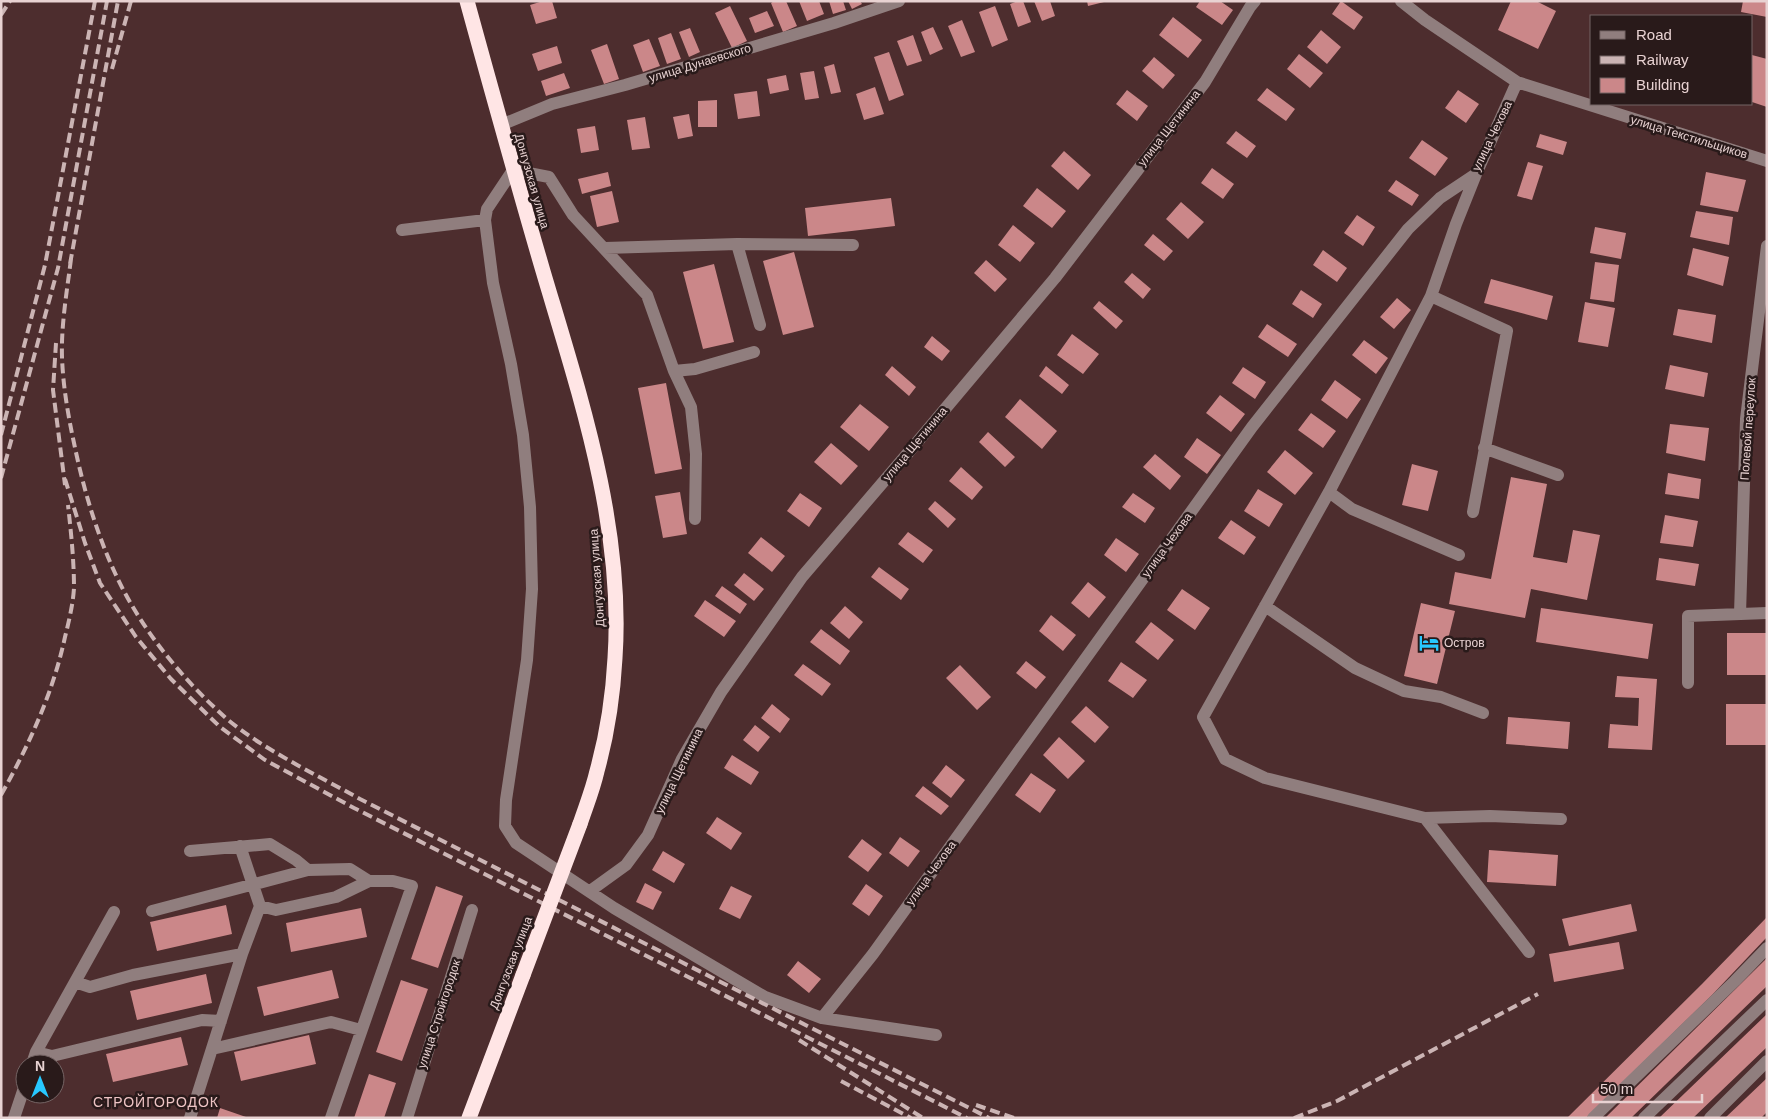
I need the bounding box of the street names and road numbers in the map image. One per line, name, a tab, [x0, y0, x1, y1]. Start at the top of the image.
street label: улица Дунаевского	[647, 41, 753, 85]
street label: улица Щетинина	[1135, 87, 1203, 169]
street label: улица Чехова	[1469, 98, 1515, 173]
street label: улица Текстильщиков	[1629, 113, 1749, 161]
street label: Донгузская улица	[512, 132, 552, 230]
street label: Полевой переулок	[1737, 376, 1759, 481]
street label: улица Щетинина	[880, 404, 950, 484]
street label: улица Чехова	[1139, 510, 1195, 580]
street label: Донгузская улица	[587, 528, 607, 628]
street label: улица Щетинина	[652, 726, 706, 816]
street label: улица Чехова	[903, 838, 959, 908]
street label: Донгузская улица	[487, 914, 535, 1011]
street label: улица Стройгородок	[415, 957, 463, 1070]

